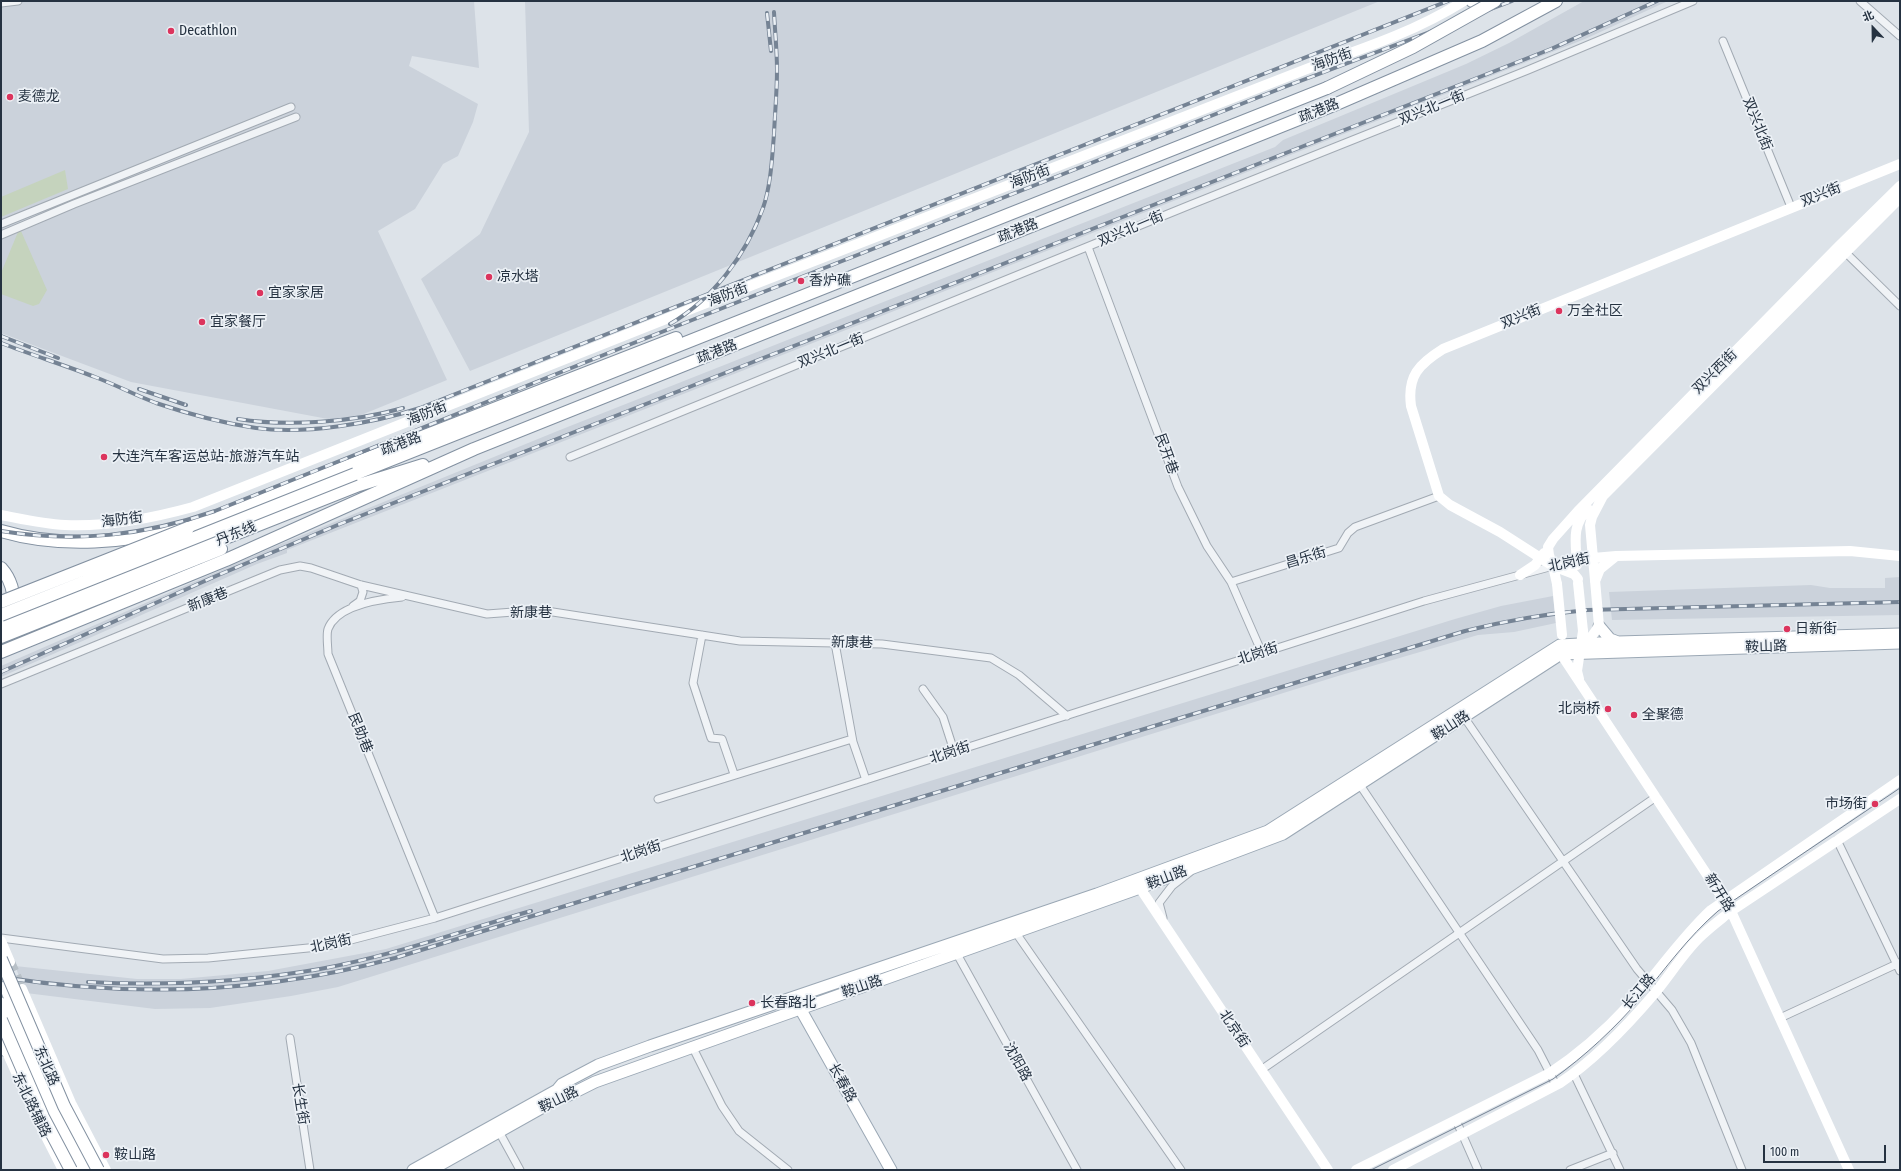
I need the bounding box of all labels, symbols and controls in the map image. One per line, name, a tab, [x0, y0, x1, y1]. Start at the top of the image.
north arrow	[1853, 8, 1893, 48]
text: 北	[1861, 8, 1876, 24]
place label: Decathlon	[179, 23, 237, 39]
marker: Decathlon	[166, 26, 176, 36]
street label: 海防街	[1309, 45, 1355, 75]
street label: 双兴北一街	[1396, 87, 1468, 129]
place label: 麦德龙	[18, 89, 60, 105]
marker: 麦德龙	[5, 92, 15, 102]
street label: 疏港路	[1296, 95, 1342, 127]
street label: 双兴北街	[1739, 95, 1775, 153]
street label: 海防街	[1007, 162, 1053, 192]
street label: 双兴街	[1798, 179, 1844, 211]
street label: 双兴北一街	[1096, 208, 1166, 250]
street label: 疏港路	[995, 215, 1041, 247]
place label: 凉水塔	[497, 269, 539, 285]
marker: 凉水塔	[484, 272, 494, 282]
place label: 香炉礁	[809, 273, 851, 289]
marker: 香炉礁	[796, 276, 806, 286]
street label: 海防街	[705, 280, 751, 310]
place label: 宜家家居	[268, 285, 324, 301]
marker: 宜家家居	[255, 288, 265, 298]
street label: 双兴街	[1498, 301, 1544, 333]
place label: 万全社区	[1567, 303, 1623, 319]
marker: 万全社区	[1554, 306, 1564, 316]
place label: 宜家餐厅	[210, 314, 266, 330]
marker: 宜家餐厅	[197, 317, 207, 327]
street label: 双兴北一街	[795, 330, 867, 372]
street label: 疏港路	[694, 336, 740, 368]
street label: 双兴西街	[1689, 346, 1741, 398]
street label: 海防街	[404, 398, 450, 430]
street label: 疏港路	[378, 429, 424, 459]
street label: 民开巷	[1151, 431, 1181, 477]
place label: 大连汽车客运总站-旅游汽车站	[112, 449, 299, 465]
marker: 大连汽车客运总站-旅游汽车站	[99, 452, 109, 462]
street label: 海防街	[100, 509, 144, 531]
street label: 丹东线	[213, 518, 259, 550]
street label: 昌乐街	[1283, 544, 1329, 572]
street label: 北岗街	[1547, 550, 1591, 576]
street label: 新康巷	[185, 584, 231, 616]
street label: 新康巷	[510, 605, 552, 621]
place label: 日新街	[1795, 621, 1837, 637]
marker: 日新街	[1782, 624, 1792, 634]
street label: 新康巷	[831, 634, 873, 652]
street label: 鞍山路	[1745, 638, 1787, 656]
street label: 北岗街	[1235, 640, 1281, 668]
place label: 北岗桥	[1558, 701, 1600, 717]
marker: 北岗桥	[1603, 704, 1613, 714]
place label: 全聚德	[1642, 707, 1684, 723]
street label: 鞍山路	[1429, 708, 1473, 744]
street label: 民助巷	[344, 710, 376, 756]
marker: 全聚德	[1629, 710, 1639, 720]
street label: 北岗街	[927, 739, 973, 767]
place label: 市场街	[1825, 796, 1867, 812]
marker: 市场街	[1870, 799, 1880, 809]
street label: 北岗街	[618, 838, 664, 866]
street label: 鞍山路	[1144, 863, 1190, 893]
street label: 新开路	[1701, 871, 1737, 915]
street label: 北岗街	[309, 931, 353, 957]
street label: 长江路	[1619, 971, 1659, 1013]
street label: 鞍山路	[839, 972, 885, 1002]
place label: 长春路北	[760, 995, 816, 1011]
marker: 长春路北	[747, 998, 757, 1008]
street label: 北京街	[1215, 1007, 1253, 1051]
street label: 沈阳路	[999, 1040, 1035, 1084]
street label: 东北路	[30, 1043, 62, 1089]
street label: 长春路	[824, 1061, 860, 1105]
street label: 东北路辅路	[8, 1070, 54, 1140]
street label: 长生街	[288, 1082, 312, 1126]
street label: 鞍山路	[536, 1083, 582, 1117]
scale bar	[1765, 1137, 1888, 1163]
text: 100 m	[1770, 1145, 1799, 1159]
place label: 鞍山路	[114, 1147, 156, 1163]
marker: 鞍山路	[101, 1150, 111, 1160]

